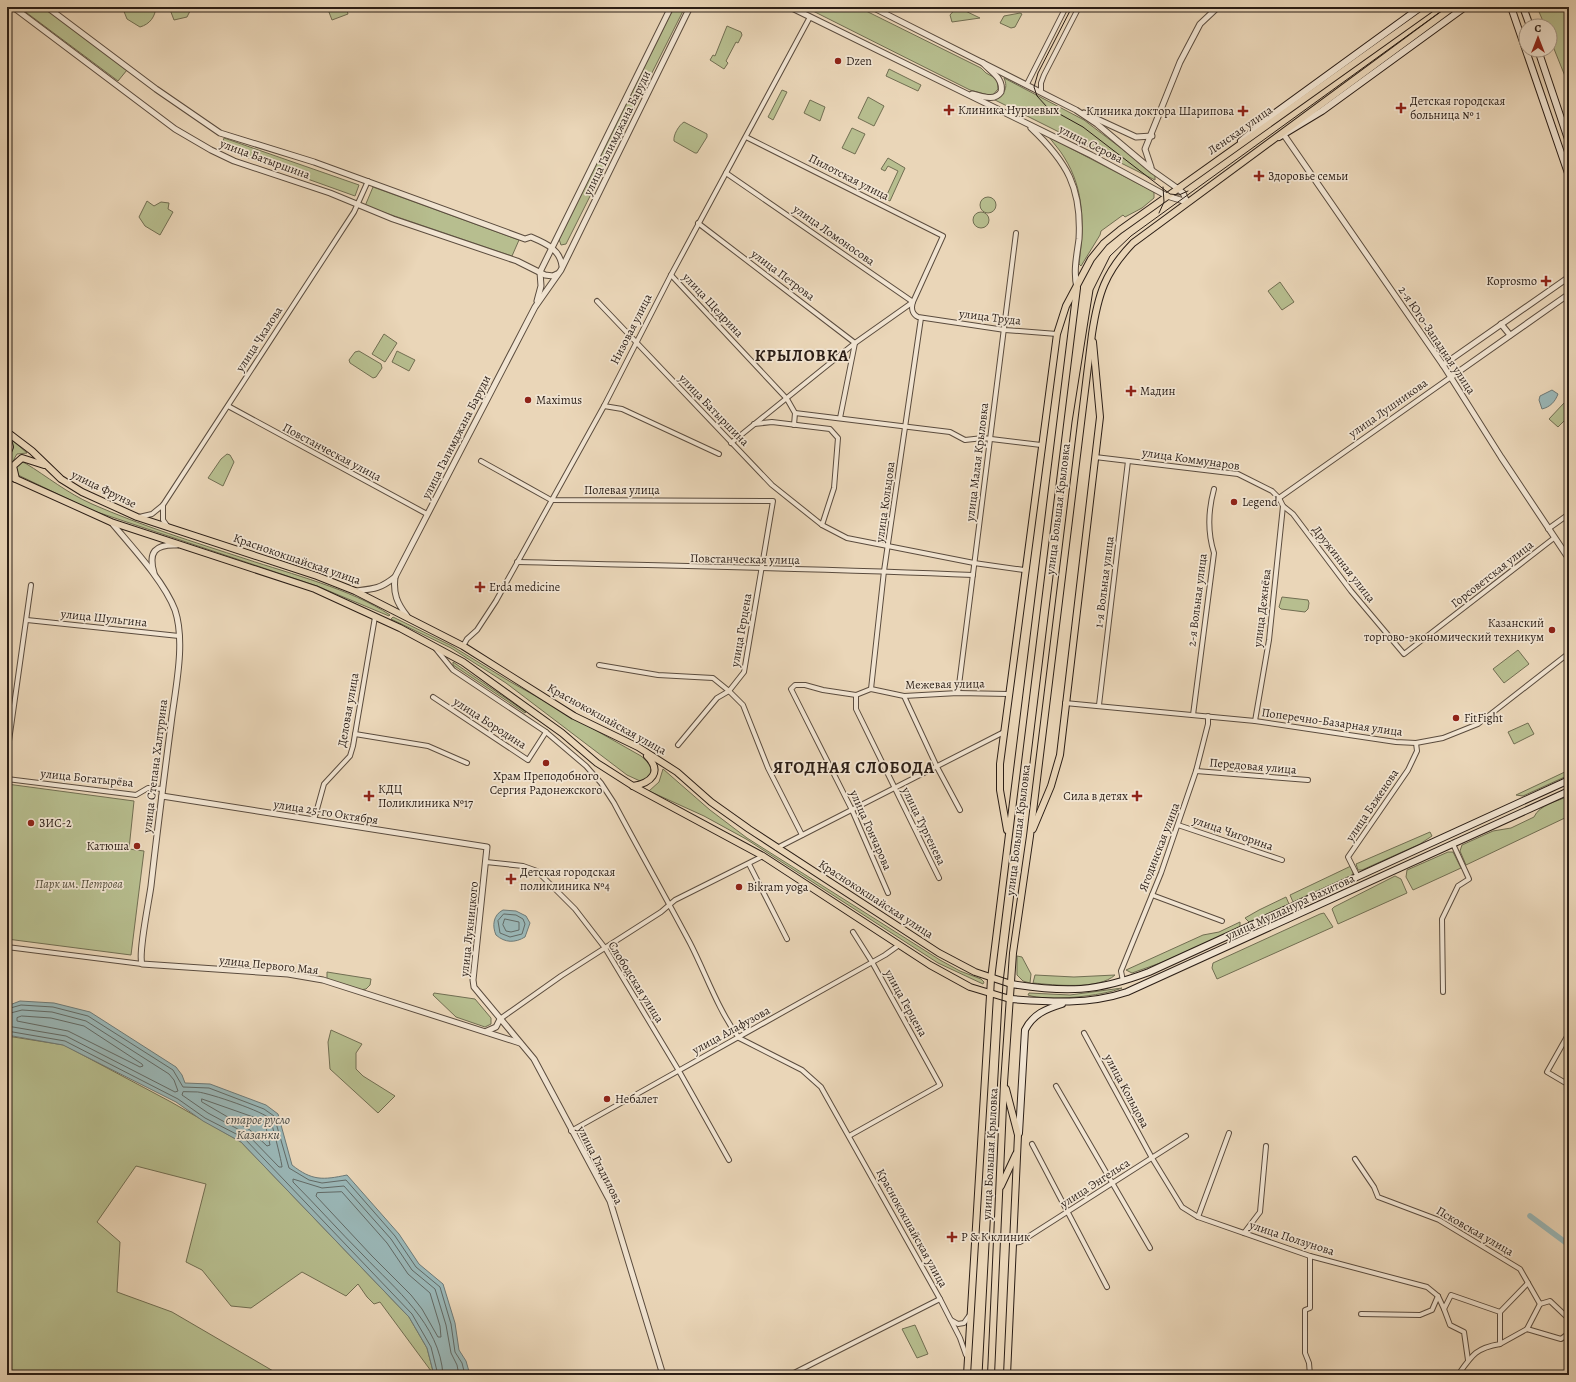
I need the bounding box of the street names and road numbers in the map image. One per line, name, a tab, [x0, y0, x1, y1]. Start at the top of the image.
street label: улица Галимджана Баруди	[579, 68, 654, 199]
street label: Ленская улица	[1204, 102, 1276, 158]
street label: улица Серова	[1056, 121, 1126, 167]
street label: улица Батыршина	[217, 135, 313, 183]
street label: Пилотская улица	[806, 150, 892, 204]
street label: улица Ломоносова	[789, 200, 878, 269]
street label: улица Петрова	[747, 245, 818, 304]
street label: улица Щедрина	[678, 269, 747, 341]
street label: 2-я Юго-Западная улица	[1395, 283, 1479, 398]
street label: Низовая улица	[606, 291, 656, 367]
street label: улица Чкалова	[231, 303, 286, 376]
street label: улица Труда	[957, 305, 1022, 329]
street label: улица Батыршина	[675, 370, 753, 450]
street label: улица Галимджана Баруди	[417, 372, 494, 503]
street label: улица Лушникова	[1344, 375, 1431, 442]
street label: улица Малая Крыловка	[962, 401, 992, 523]
street label: Повстанческая улица	[280, 419, 385, 485]
street label: улица Большая Крыловка	[1042, 442, 1074, 576]
street label: улица Коммунаров	[1140, 444, 1241, 474]
street label: улица Кольцова	[871, 460, 899, 544]
street label: улица Фрунзе	[68, 466, 139, 512]
street label: Полевая улица	[584, 482, 660, 498]
street label: Дружинная улица	[1309, 522, 1379, 606]
street label: Краснококшайская улица	[231, 530, 363, 588]
street label: 1-я Вольная улица	[1090, 535, 1118, 629]
street label: Горсоветская улица	[1447, 536, 1537, 611]
street label: Повстанческая улица	[690, 550, 801, 568]
street label: 2-я Вольная улица	[1183, 552, 1211, 648]
street label: улица Дежнёва	[1249, 568, 1275, 649]
street label: улица Герцена	[726, 591, 755, 669]
street label: улица Шульгина	[59, 605, 148, 631]
street label: Деловая улица	[334, 671, 362, 748]
street label: Межевая улица	[905, 675, 985, 693]
street label: Краснококшайская улица	[545, 680, 670, 759]
street label: улица Бородина	[450, 693, 530, 753]
street label: улица Степана Халтурина	[139, 698, 171, 835]
street label: Поперечно-Базарная улица	[1260, 704, 1404, 740]
street label: Передовая улица	[1209, 754, 1298, 778]
street label: улица Большая Крыловка	[1002, 763, 1034, 897]
street label: улица Богатырёва	[39, 765, 135, 791]
street label: улица Баженова	[1341, 765, 1402, 845]
street label: улица Тургенева	[898, 783, 950, 868]
street label: улица Гончарова	[846, 787, 896, 873]
street label: улица 25-го Октября	[272, 796, 380, 828]
street label: Ягодинская улица	[1135, 800, 1183, 894]
street label: улица Чигорина	[1190, 811, 1276, 854]
street label: Краснококшайская улица	[816, 856, 937, 942]
street label: улица Мулланура Вахитова	[1222, 870, 1358, 944]
street label: улица Лукницкого	[456, 880, 482, 979]
street label: Слободская улица	[604, 938, 668, 1026]
street label: улица Первого Мая	[218, 952, 320, 978]
street label: улица Герцена	[880, 966, 931, 1040]
street label: улица Алафузова	[688, 1002, 773, 1058]
street label: улица Кольцова	[1100, 1050, 1153, 1131]
street label: улица Большая Крыловка	[979, 1087, 1001, 1221]
street label: улица Гладилова	[573, 1122, 627, 1207]
street label: улица Энгельса	[1056, 1154, 1133, 1212]
street label: Краснококшайская улица	[873, 1166, 952, 1291]
street label: Псковская улица	[1433, 1202, 1517, 1260]
street label: улица Ползунова	[1247, 1216, 1337, 1259]

